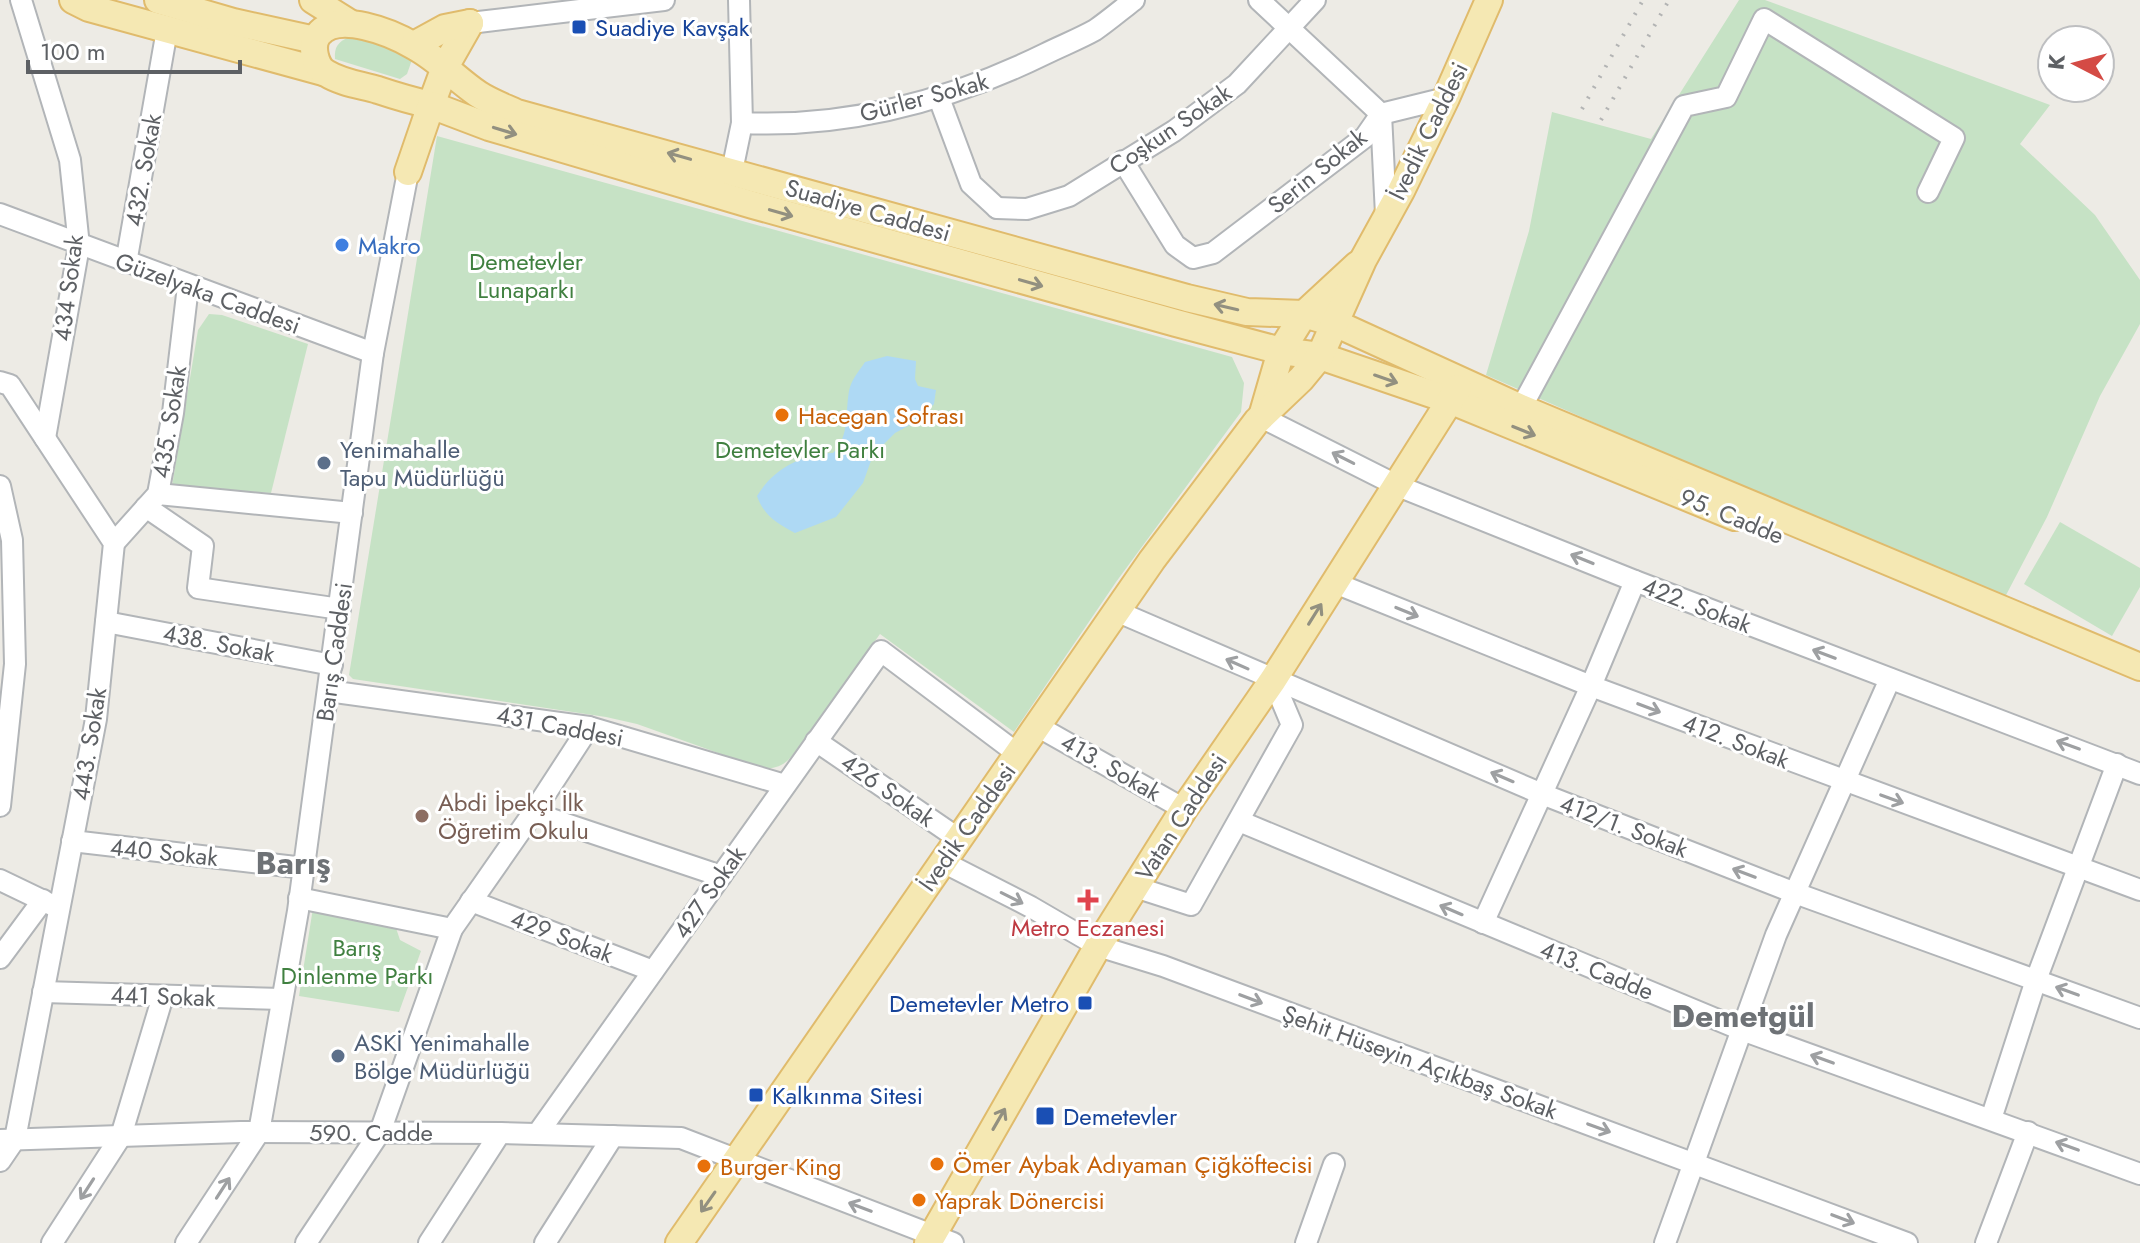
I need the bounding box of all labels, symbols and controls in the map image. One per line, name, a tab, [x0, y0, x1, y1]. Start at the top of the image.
place label: Suadiye Kavşak	[595, 10, 750, 45]
marker: Suadiye Kavşak	[570, 18, 588, 36]
scale bar	[28, 24, 240, 74]
north arrow	[2036, 24, 2116, 104]
text: 100 m	[40, 34, 106, 69]
text: K	[2039, 52, 2073, 71]
street label: İvedik Caddesi	[1379, 56, 1477, 206]
street label: Gürler Sokak	[856, 63, 993, 131]
street label: Coşkun Sokak	[1102, 75, 1239, 183]
street label: 432. Sokak	[116, 110, 170, 229]
street label: Serin Sokak	[1260, 120, 1374, 222]
one-way arrow	[491, 124, 517, 139]
one-way arrow	[667, 148, 692, 162]
street label: Suadiye Caddesi	[781, 170, 955, 250]
one-way arrow	[767, 206, 793, 221]
place label: Makro	[358, 228, 421, 263]
street label: 434 Sokak	[44, 232, 92, 343]
marker: Makro	[333, 236, 351, 254]
street label: Güzelyaka Caddesi	[110, 243, 306, 343]
park label: Demetevler Lunaparkı	[469, 244, 584, 307]
one-way arrow	[1018, 276, 1044, 291]
one-way arrow	[1214, 299, 1240, 314]
street label: 435. Sokak	[143, 363, 195, 481]
one-way arrow	[1373, 372, 1398, 387]
place label: Hacegan Sofrası	[798, 398, 964, 433]
marker: Hacegan Sofrası	[773, 406, 791, 424]
one-way arrow	[1511, 425, 1536, 439]
place label: Yenimahalle Tapu Müdürlüğü	[340, 432, 505, 495]
park label: Demetevler Parkı	[715, 432, 885, 467]
one-way arrow	[1331, 450, 1355, 465]
marker: Yenimahalle Tapu Müdürlüğü	[315, 454, 333, 472]
street label: 95. Cadde	[1675, 479, 1789, 553]
one-way arrow	[1570, 551, 1595, 566]
street label: 422. Sokak	[1637, 568, 1757, 642]
street label: Barış Caddesi	[307, 580, 361, 724]
one-way arrow	[1307, 603, 1323, 626]
one-way arrow	[1394, 606, 1419, 620]
street label: 438. Sokak	[160, 615, 278, 671]
one-way arrow	[1812, 646, 1837, 660]
one-way arrow	[1225, 656, 1250, 671]
street label: 443. Sokak	[63, 685, 115, 803]
street label: 431 Caddesi	[493, 697, 627, 755]
one-way arrow	[1636, 702, 1660, 716]
street label: 412. Sokak	[1678, 705, 1795, 778]
street label: 413. Sokak	[1054, 724, 1168, 810]
one-way arrow	[2055, 736, 2080, 751]
street label: 426 Sokak	[834, 745, 942, 835]
street label: Vatan Caddesi	[1127, 746, 1235, 888]
street label: İvedik Caddesi	[910, 756, 1024, 898]
one-way arrow	[1490, 769, 1515, 784]
place label: Abdi İpekçi İlk Öğretim Okulu	[438, 785, 589, 848]
street label: 412/1. Sokak	[1555, 785, 1694, 867]
one-way arrow	[1879, 793, 1904, 807]
marker: Abdi İpekçi İlk Öğretim Okulu	[413, 807, 431, 825]
street label: 440 Sokak	[108, 829, 220, 875]
street label: 427 Sokak	[664, 838, 754, 946]
district label: Barış	[255, 840, 331, 886]
one-way arrow	[1732, 865, 1757, 879]
one-way arrow	[1000, 890, 1024, 906]
marker: Metro Eczanesi	[1079, 891, 1097, 909]
street label: 429 Sokak	[506, 900, 619, 972]
one-way arrow	[1439, 902, 1464, 916]
place label: Metro Eczanesi	[1011, 910, 1165, 945]
park label: Barış Dinlenme Parkı	[281, 930, 433, 993]
street label: 413. Cadde	[1535, 931, 1659, 1009]
street label: 441 Sokak	[110, 977, 216, 1015]
one-way arrow	[2055, 983, 2080, 998]
place label: Demetevler Metro	[889, 986, 1069, 1021]
one-way arrow	[1238, 993, 1262, 1007]
district label: Demetgül	[1671, 993, 1815, 1039]
marker: Demetevler Metro	[1076, 994, 1094, 1012]
street label: Şehit Hüseyin Açıkbaş Sokak	[1278, 996, 1563, 1128]
place label: ASKİ Yenimahalle Bölge Müdürlüğü	[354, 1025, 530, 1088]
marker: ASKİ Yenimahalle Bölge Müdürlüğü	[329, 1047, 347, 1065]
one-way arrow	[1810, 1050, 1835, 1065]
place label: Kalkınma Sitesi	[772, 1078, 923, 1113]
marker: Kalkınma Sitesi	[747, 1086, 765, 1104]
place label: Demetevler	[1063, 1099, 1178, 1134]
marker: Demetevler	[1034, 1105, 1056, 1127]
one-way arrow	[991, 1108, 1007, 1131]
street label: 590. Cadde	[309, 1115, 433, 1150]
one-way arrow	[1587, 1122, 1611, 1136]
one-way arrow	[2055, 1138, 2080, 1153]
place label: Ömer Aybak Adıyaman Çiğköftecisi	[953, 1147, 1313, 1182]
place label: Burger King	[720, 1149, 841, 1184]
marker: Ömer Aybak Adıyaman Çiğköftecisi	[928, 1155, 946, 1173]
marker: Burger King	[695, 1157, 713, 1175]
one-way arrow	[214, 1177, 231, 1199]
one-way arrow	[78, 1178, 95, 1200]
place label: Yaprak Dönercisi	[935, 1183, 1105, 1218]
one-way arrow	[700, 1190, 716, 1212]
marker: Yaprak Dönercisi	[910, 1191, 928, 1209]
one-way arrow	[848, 1199, 873, 1213]
one-way arrow	[1830, 1213, 1855, 1227]

